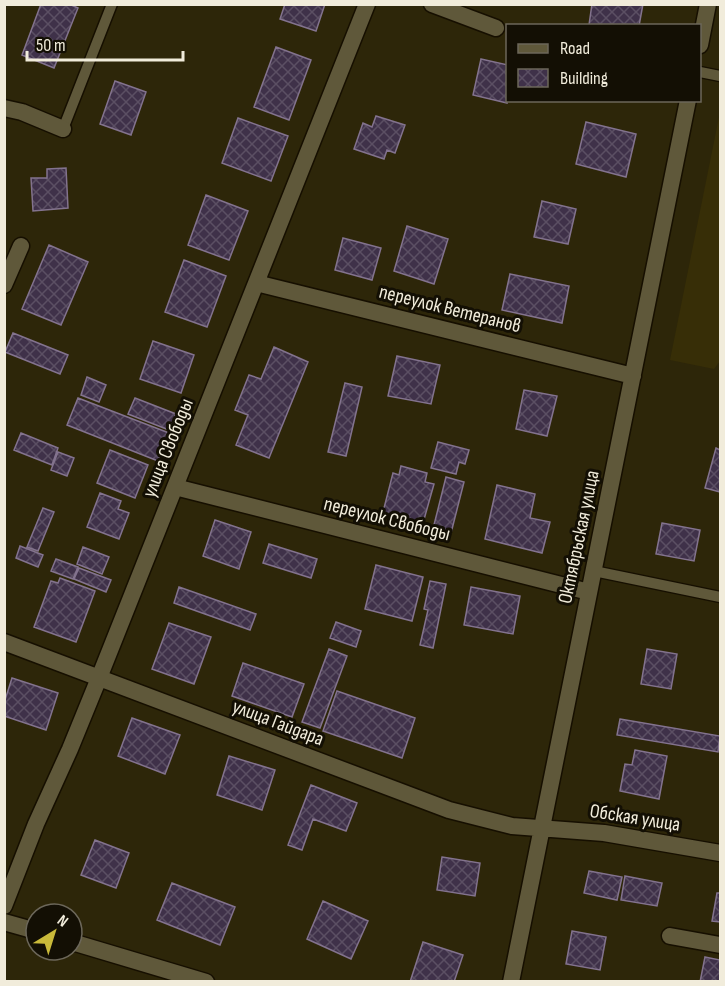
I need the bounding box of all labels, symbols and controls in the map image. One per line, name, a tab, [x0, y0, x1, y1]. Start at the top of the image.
scale bar	[27, 24, 183, 62]
legend	[506, 24, 701, 102]
text: 50 m	[36, 35, 66, 56]
text: Road	[560, 38, 590, 59]
text: Building	[560, 68, 608, 89]
street label: переулок Ветеранов	[377, 280, 523, 338]
street label: улица Свободы	[137, 395, 199, 501]
street label: Октябрьская улица	[553, 468, 605, 606]
street label: переулок Свободы	[321, 492, 453, 546]
street label: улица Гайдара	[229, 695, 327, 751]
street label: Обская улица	[588, 799, 682, 837]
north arrow	[24, 902, 84, 962]
text: N	[53, 911, 72, 931]

